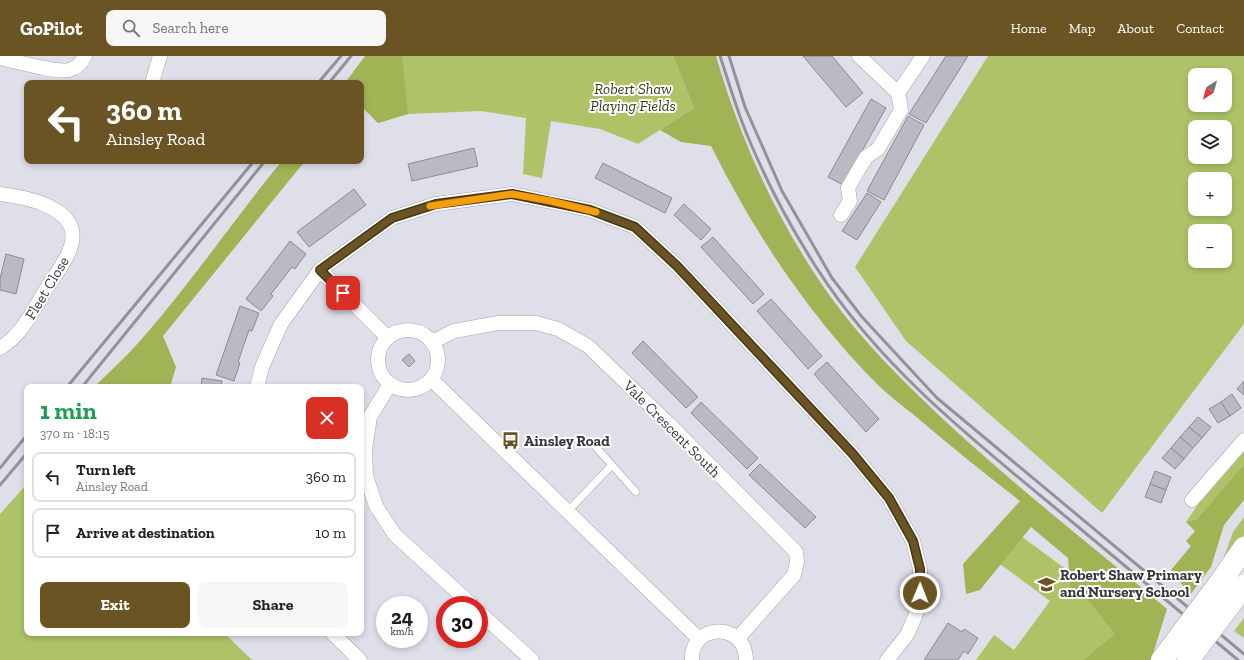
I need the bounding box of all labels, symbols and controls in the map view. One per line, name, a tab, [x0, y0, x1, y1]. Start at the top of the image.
search box	[106, 10, 386, 46]
text: GoPilot	[20, 17, 82, 40]
icon: search	[120, 17, 142, 39]
text: Search here	[152, 19, 228, 37]
text: Home	[1011, 20, 1047, 37]
text: Map	[1069, 20, 1095, 37]
text: About	[1117, 20, 1154, 37]
text: Contact	[1176, 20, 1224, 37]
north arrow	[1188, 68, 1232, 112]
map controls	[1188, 68, 1232, 268]
park label: Robert Shaw Playing Fields	[590, 80, 676, 115]
text: 360 m	[106, 94, 182, 127]
icon: left	[40, 96, 92, 148]
button: layers	[1188, 120, 1232, 164]
text: Ainsley Road	[106, 128, 205, 150]
button: +	[1188, 172, 1232, 216]
button: −	[1188, 224, 1232, 268]
street label: Fleet Close	[21, 253, 73, 323]
pin	[326, 276, 360, 310]
icon: arrive	[332, 282, 354, 304]
street label: Vale Crescent South	[619, 376, 725, 482]
text: 1 min	[40, 396, 97, 425]
button: close	[306, 397, 348, 439]
text: 370 m · 18:15	[40, 426, 109, 441]
bus stop icon: Ainsley Road	[501, 431, 521, 451]
place label: Ainsley Road	[524, 432, 610, 450]
text: Turn left	[76, 461, 136, 479]
icon: left	[42, 466, 64, 488]
text: 360 m	[306, 468, 346, 486]
text: Ainsley Road	[76, 479, 148, 494]
icon: arrive	[42, 522, 64, 544]
text: Arrive at destination	[76, 524, 215, 542]
text: 10 m	[315, 524, 346, 542]
place label: Robert Shaw Primary and Nursery School	[1060, 566, 1202, 601]
position arrow	[899, 572, 941, 614]
school or university icon: Robert Shaw Primary and Nursery School	[1037, 574, 1057, 594]
button: Exit	[40, 582, 190, 628]
button: Share	[198, 582, 348, 628]
speed limit sign: 30	[436, 596, 488, 648]
text: 24	[391, 605, 413, 629]
text: km/h	[391, 626, 413, 638]

